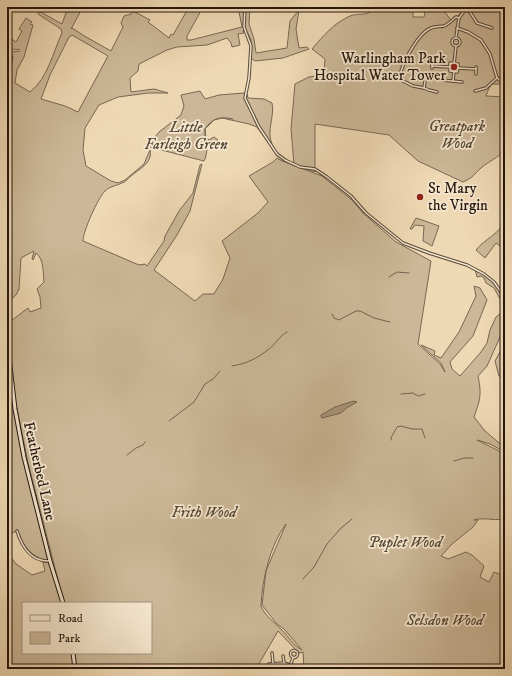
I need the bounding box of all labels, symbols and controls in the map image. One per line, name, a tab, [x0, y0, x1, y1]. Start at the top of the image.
place label: Warlingham Park Hospital Water Tower	[314, 49, 447, 85]
marker: Warlingham Park Hospital Water Tower	[449, 62, 459, 72]
park label: Greatpark Wood	[429, 117, 486, 153]
park label: Little Farleigh Green	[145, 118, 228, 154]
place label: St Mary the Virgin	[428, 179, 488, 215]
marker: St Mary the Virgin	[415, 192, 425, 202]
street label: Featherbed Lane	[19, 420, 60, 522]
park label: Frith Wood	[172, 503, 239, 522]
park label: Puplet Wood	[368, 533, 445, 552]
legend	[22, 602, 152, 654]
text: Road	[58, 611, 83, 626]
park label: Selsdon Wood	[406, 611, 486, 630]
text: Park	[58, 631, 80, 646]

